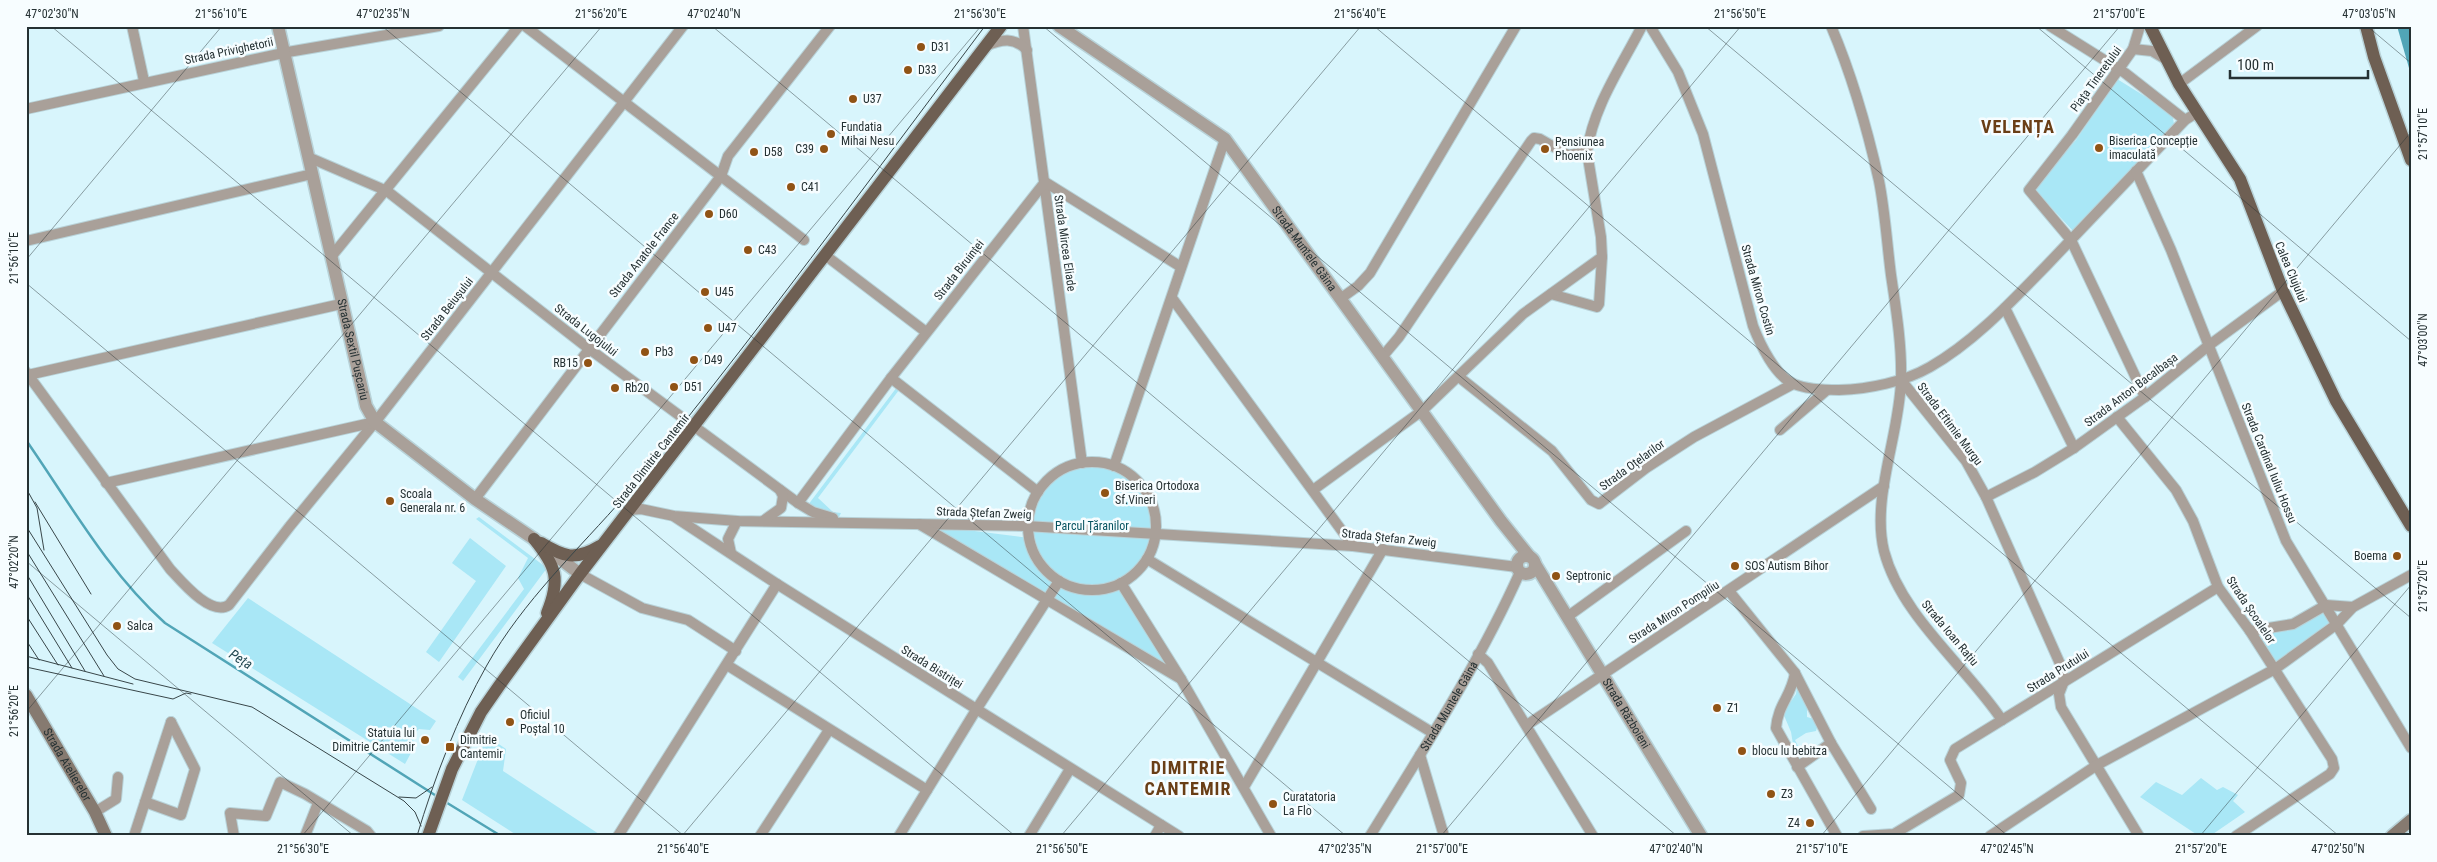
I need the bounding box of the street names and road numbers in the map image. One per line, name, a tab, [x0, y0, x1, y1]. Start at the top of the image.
street label: Strada Privighetorii	[183, 35, 275, 67]
street label: Piața Tineretului	[2068, 44, 2125, 115]
street label: Strada Mircea Eliade	[1051, 194, 1079, 292]
street label: Strada Muntele Găina	[1269, 203, 1340, 294]
street label: Strada Anatole France	[606, 209, 682, 300]
street label: Strada Biruinței	[931, 237, 988, 304]
street label: Calea Clujului	[2272, 240, 2310, 304]
street label: Strada Miron Costin	[1738, 243, 1778, 337]
street label: Strada Beiușului	[418, 274, 477, 344]
street label: Strada Sextil Pușcariu	[334, 297, 371, 402]
street label: Strada Lugojului	[552, 301, 620, 359]
street label: Strada Anton Bacalbașa	[2082, 350, 2181, 431]
street label: Strada Eftimie Murgu	[1914, 380, 1986, 468]
street label: Strada Cardinal Iuliu Hossu	[2238, 401, 2300, 525]
street label: Strada Dimitrie Cantemir	[610, 411, 692, 511]
street label: Strada Oțelarilor	[1597, 436, 1668, 494]
street label: Strada Ștefan Zweig	[936, 504, 1032, 523]
street label: Strada Ștefan Zweig	[1341, 526, 1437, 551]
street label: Strada Școalelor	[2223, 574, 2279, 647]
street label: Strada Miron Pompiliu	[1626, 577, 1722, 646]
street label: Strada Ioan Rațiu	[1918, 597, 1982, 669]
street label: Strada Bistriței	[898, 642, 965, 692]
street label: Strada Prutului	[2025, 646, 2091, 696]
street label: Strada Muntele Găina	[1417, 659, 1481, 754]
street label: Strada Războieni	[1599, 676, 1653, 751]
street label: Strada Atelierelor	[40, 726, 94, 804]

